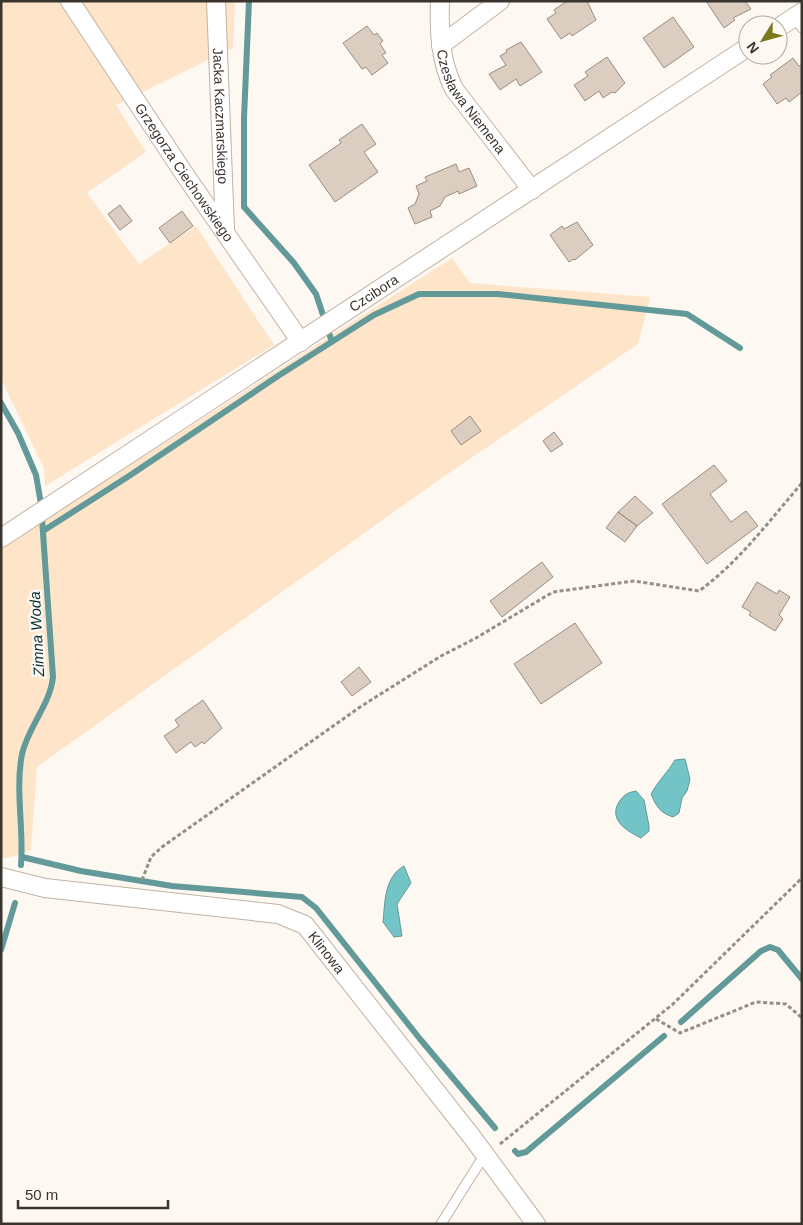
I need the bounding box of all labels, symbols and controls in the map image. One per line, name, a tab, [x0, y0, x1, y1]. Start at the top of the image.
north arrow	[738, 15, 788, 65]
text: N	[743, 39, 762, 57]
street label: Jacka Kaczmarskiego	[210, 48, 231, 185]
street label: Czesława Niemena	[434, 48, 509, 157]
street label: Grzegorza Ciechowskiego	[132, 100, 237, 245]
street label: Czcibora	[346, 271, 401, 315]
water label: Zimna Woda	[26, 591, 47, 678]
street label: Klinowa	[305, 928, 348, 977]
scale bar	[18, 1178, 168, 1210]
text: 50 m	[25, 1186, 58, 1203]

